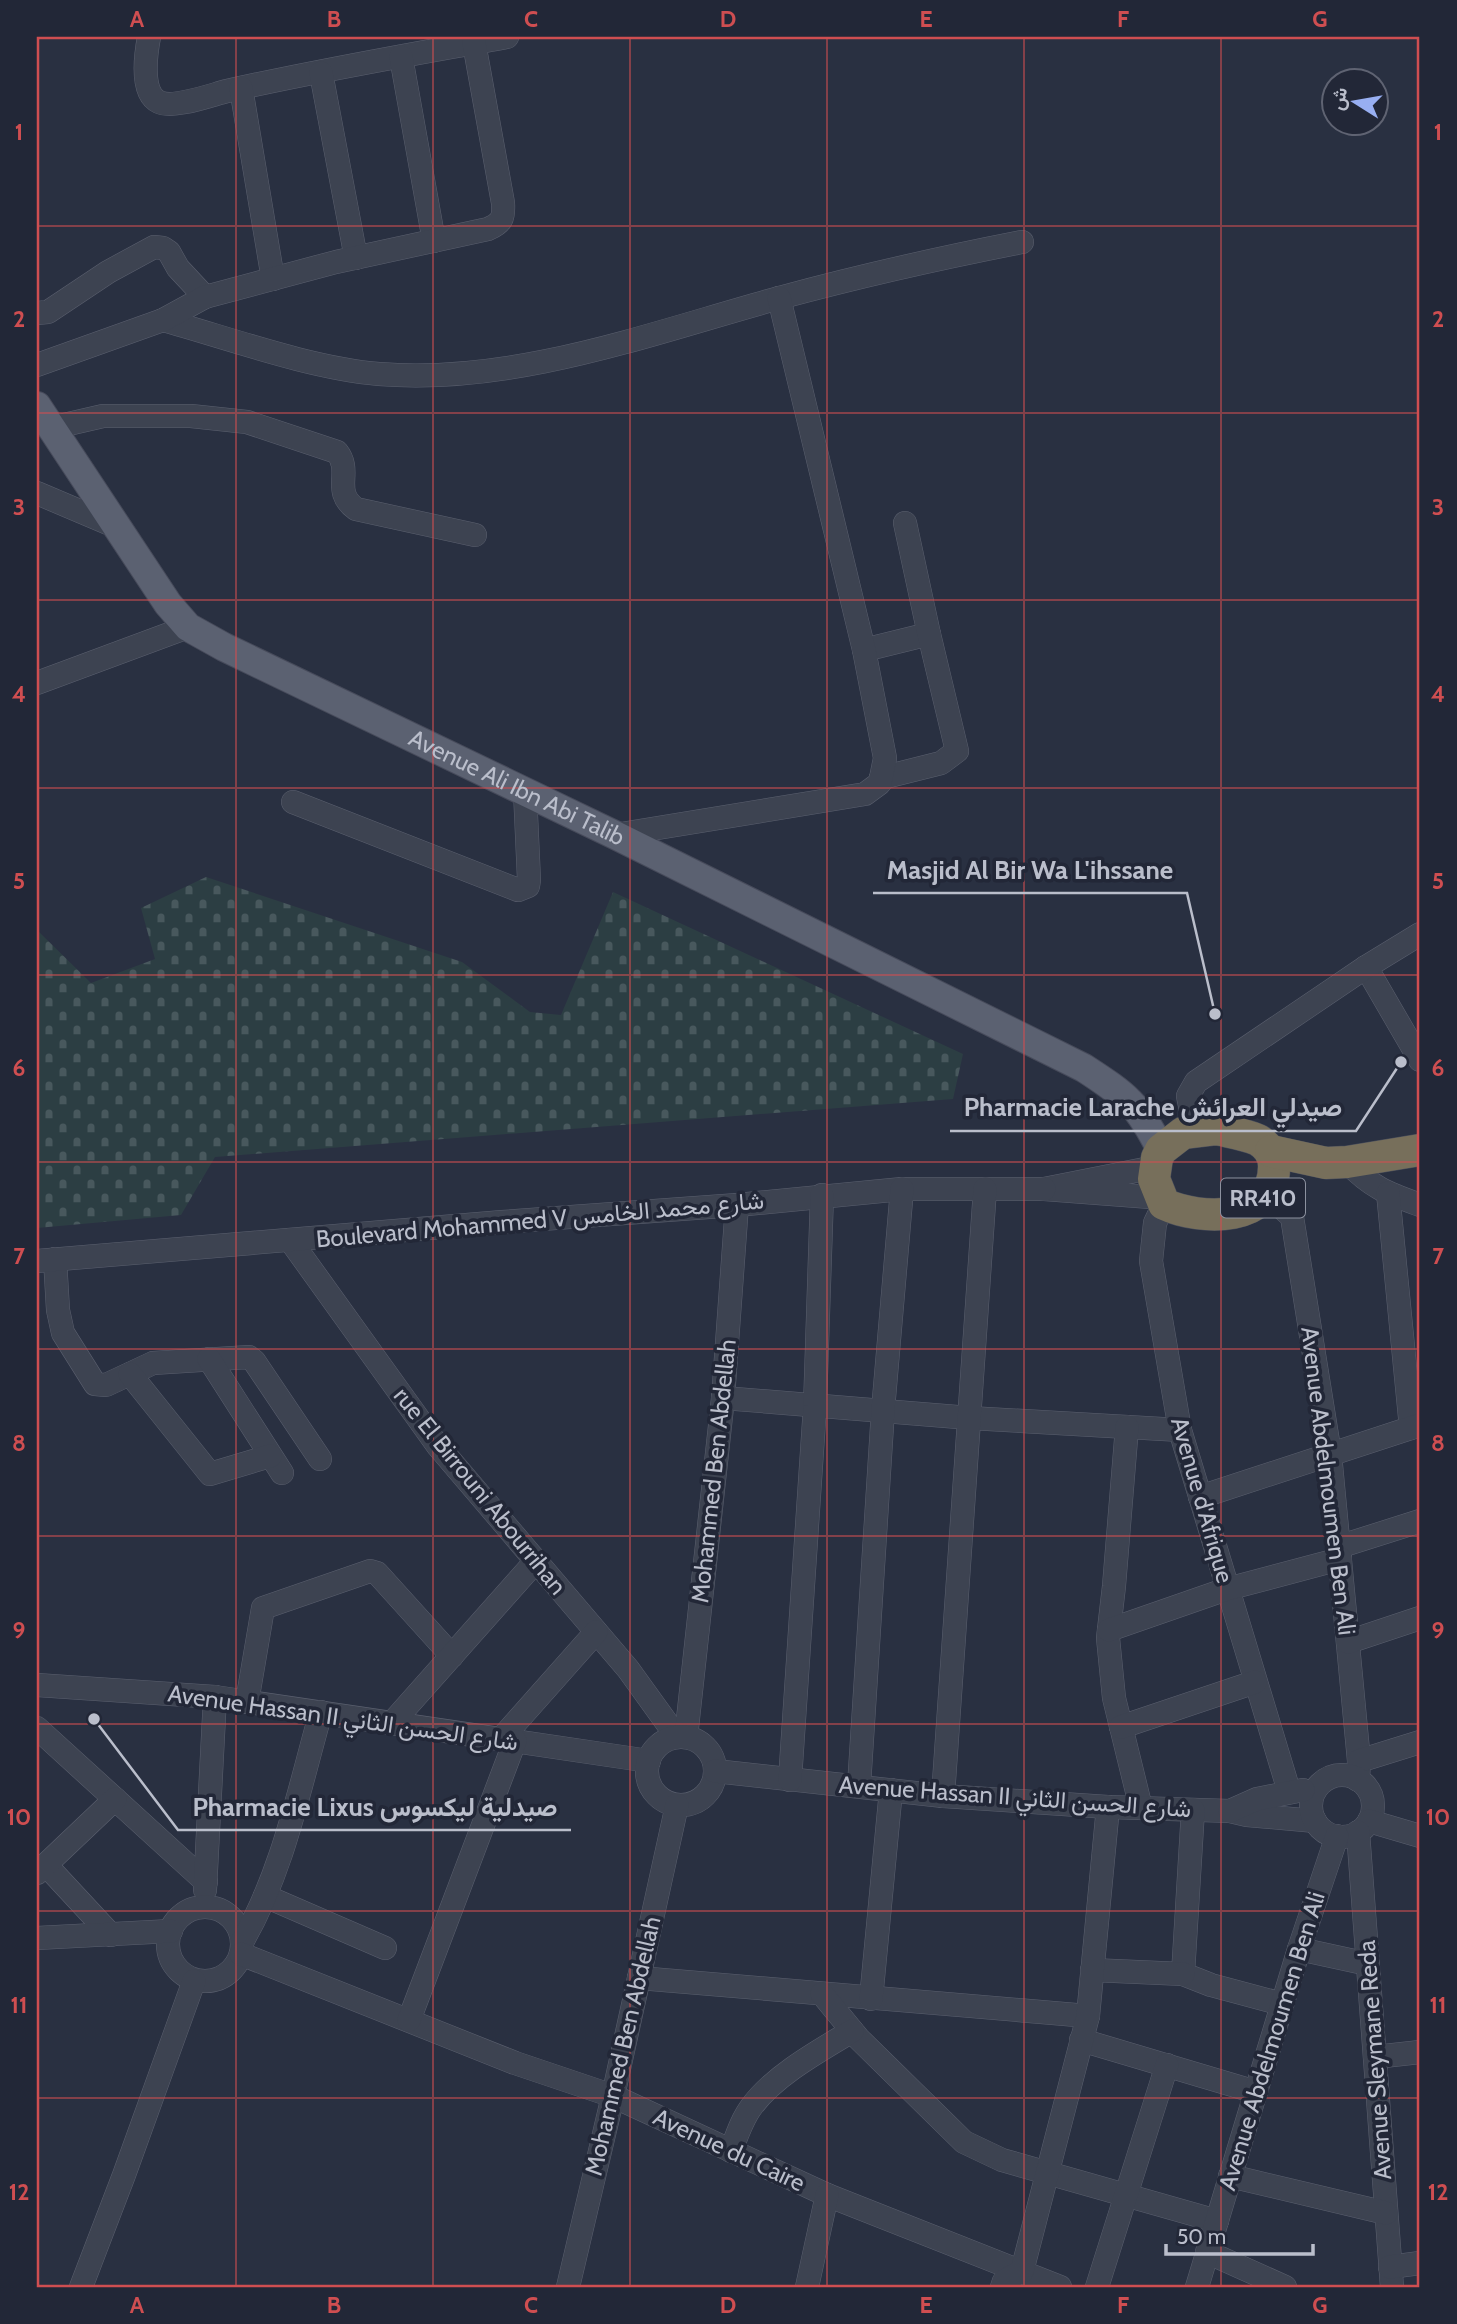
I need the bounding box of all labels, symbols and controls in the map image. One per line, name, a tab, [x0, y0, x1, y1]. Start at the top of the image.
text: A	[130, 5, 145, 33]
text: B	[327, 5, 341, 33]
text: C	[524, 5, 538, 33]
text: D	[720, 5, 736, 33]
text: E	[919, 5, 933, 33]
text: F	[1117, 5, 1129, 33]
text: G	[1312, 5, 1328, 33]
north arrow	[1320, 66, 1390, 136]
text: ش	[1325, 85, 1352, 112]
text: 1	[15, 118, 23, 146]
text: 1	[1434, 118, 1442, 146]
text: 2	[13, 305, 25, 333]
text: 2	[1432, 305, 1444, 333]
text: 3	[13, 493, 25, 521]
text: 3	[1432, 493, 1444, 521]
text: 4	[12, 680, 26, 708]
text: 4	[1431, 680, 1445, 708]
street label: Avenue Ali Ibn Abi Talib	[404, 723, 630, 852]
callout: Masjid Al Bir Wa L'ihssane	[873, 846, 1187, 893]
text: Masjid Al Bir Wa L'ihssane	[887, 854, 1173, 886]
text: 5	[13, 867, 25, 895]
text: 5	[1432, 867, 1444, 895]
text: 6	[13, 1054, 25, 1082]
text: 6	[1432, 1054, 1444, 1082]
callout: Pharmacie Larache صيدلي العرائش	[950, 1084, 1356, 1131]
text: Pharmacie Larache صيدلي العرائش	[964, 1091, 1342, 1129]
road number: RR410	[1221, 1178, 1305, 1218]
street label: Boulevard Mohammed V شارع محمد الخامس	[315, 1185, 765, 1256]
text: 7	[13, 1242, 25, 1270]
text: 7	[1432, 1242, 1444, 1270]
street label: Avenue Abdelmoumen Ben Ali	[1295, 1325, 1362, 1637]
street label: Mohammed Ben Abdellah	[685, 1338, 742, 1604]
street label: rue El Birrouni Abourrihan	[388, 1381, 573, 1600]
street label: Avenue d'Afrique	[1165, 1414, 1240, 1586]
text: 8	[12, 1429, 26, 1457]
text: 8	[1431, 1429, 1445, 1457]
text: 9	[13, 1616, 25, 1644]
text: 9	[1432, 1616, 1444, 1644]
street label: Avenue Hassan II شارع الحسن الثاني	[165, 1679, 520, 1761]
street label: Avenue Hassan II شارع الحسن الثاني	[837, 1770, 1192, 1828]
callout: Pharmacie Lixus صيدلية ليكسوس	[178, 1783, 571, 1830]
text: Pharmacie Lixus صيدلية ليكسوس	[192, 1791, 558, 1823]
text: 10	[7, 1803, 31, 1831]
text: 10	[1426, 1803, 1450, 1831]
street label: Avenue Abdelmoumen Ben Ali	[1212, 1888, 1331, 2194]
street label: Mohammed Ben Abdellah	[579, 1913, 666, 2178]
street label: Avenue Sleymane Reda	[1352, 1939, 1397, 2181]
text: 11	[11, 1991, 27, 2019]
text: 11	[1430, 1991, 1446, 2019]
street label: Avenue du Caire	[649, 2102, 810, 2197]
text: 12	[9, 2178, 29, 2206]
text: 12	[1428, 2178, 1448, 2206]
scale bar	[1166, 2212, 1314, 2256]
text: 50 m	[1177, 2224, 1226, 2249]
text: A	[130, 2291, 145, 2319]
text: B	[327, 2291, 341, 2319]
text: C	[524, 2291, 538, 2319]
text: D	[720, 2291, 736, 2319]
text: E	[919, 2291, 933, 2319]
text: F	[1117, 2291, 1129, 2319]
text: G	[1312, 2291, 1328, 2319]

